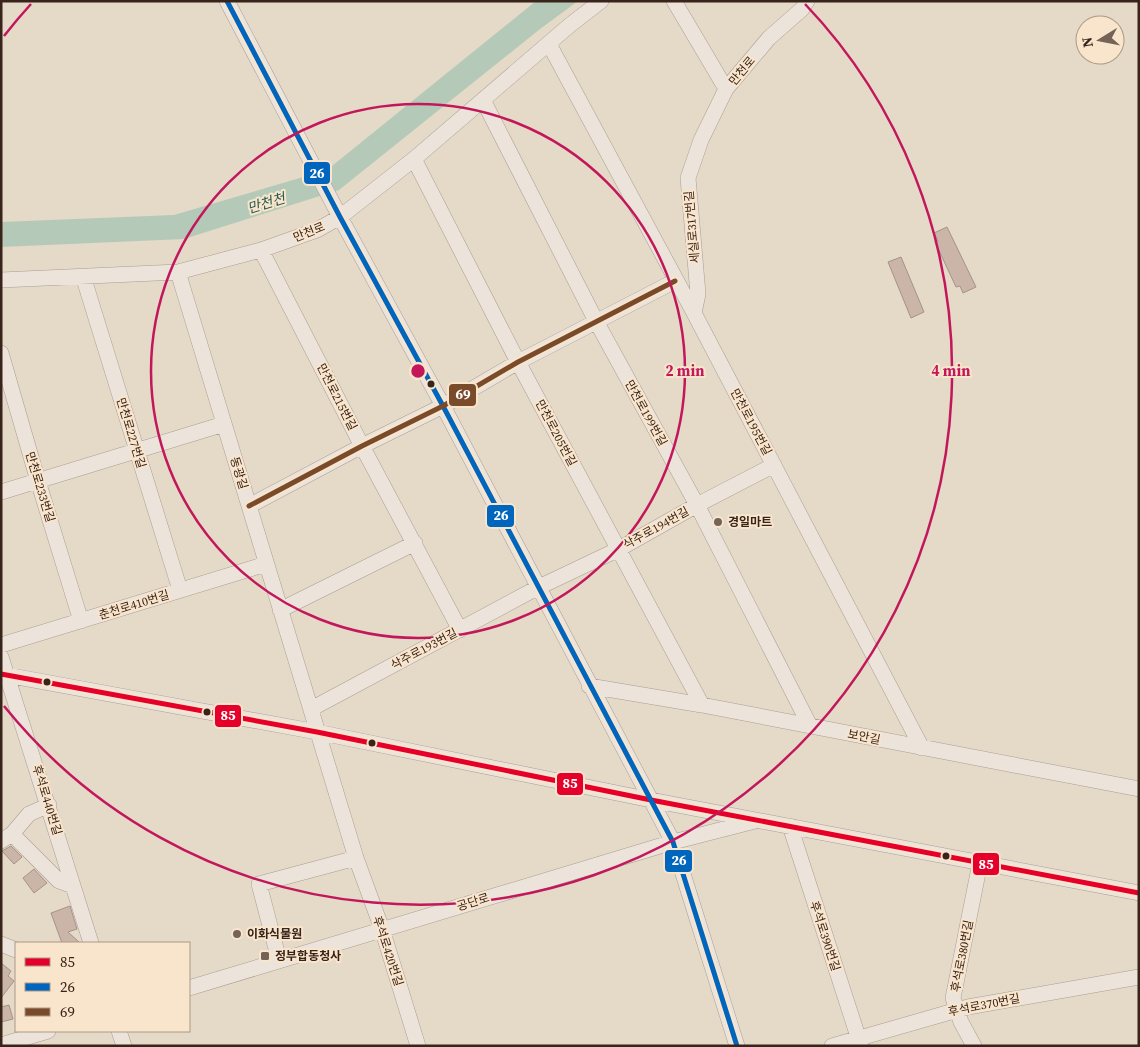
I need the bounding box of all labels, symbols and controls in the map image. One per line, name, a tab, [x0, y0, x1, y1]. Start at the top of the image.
north arrow	[1075, 15, 1125, 65]
text: N	[1076, 35, 1098, 49]
street label: 만천로	[725, 53, 759, 89]
line badge: 26	[303, 161, 331, 185]
text: 26	[309, 163, 325, 183]
water label: 만천천	[245, 187, 288, 218]
street label: 세실로317번길	[681, 190, 703, 264]
street label: 만천로	[291, 218, 327, 246]
text: 2 min	[666, 360, 704, 381]
text: 4 min	[932, 360, 970, 381]
street label: 만천로215번길	[313, 361, 361, 433]
centre of rings	[409, 362, 427, 380]
street label: 만천로199번길	[621, 377, 671, 449]
unlabelled marker	[426, 379, 436, 389]
line badge: 69	[448, 383, 477, 407]
text: 69	[455, 384, 471, 404]
street label: 만천로195번길	[727, 386, 775, 458]
street label: 만천로227번길	[113, 396, 149, 470]
street label: 만천로205번길	[532, 397, 580, 469]
street label: 만천로233번길	[22, 450, 58, 524]
street label: 동광길	[227, 455, 251, 491]
street label: 삭주로194번길	[620, 503, 692, 553]
line badge: 26	[486, 504, 515, 528]
text: 26	[493, 505, 509, 525]
place label: 경일마트	[728, 514, 772, 530]
marker: 경일마트	[712, 516, 724, 528]
street label: 춘천로410번길	[97, 587, 171, 623]
street label: 삭주로193번길	[388, 625, 460, 673]
unlabelled marker	[42, 677, 52, 687]
line badge: 85	[214, 704, 242, 728]
text: 85	[220, 705, 236, 725]
unlabelled marker	[202, 707, 212, 717]
street label: 보안길	[846, 726, 882, 748]
unlabelled marker	[367, 738, 377, 748]
street label: 후석로440번길	[29, 763, 65, 837]
line badge: 85	[556, 772, 584, 796]
text: 85	[562, 773, 578, 793]
line badge: 26	[664, 849, 693, 873]
text: 26	[671, 850, 687, 870]
unlabelled marker	[941, 851, 951, 861]
line badge: 85	[972, 852, 1000, 876]
text: 85	[978, 854, 994, 874]
street label: 공단로	[455, 890, 491, 914]
street label: 후석로390번길	[806, 899, 844, 973]
street label: 후석로420번길	[369, 914, 407, 988]
street label: 후석로380번길	[947, 919, 977, 993]
place label: 이화식물원	[247, 926, 302, 942]
marker: 이화식물원	[231, 928, 243, 940]
legend	[15, 942, 190, 1032]
place label: 정부합동청사	[275, 948, 341, 964]
marker: 정부합동청사	[259, 950, 271, 962]
text: 85	[60, 951, 75, 972]
text: 26	[60, 976, 75, 997]
street label: 후석로370번길	[947, 990, 1021, 1020]
text: 69	[60, 1001, 75, 1022]

